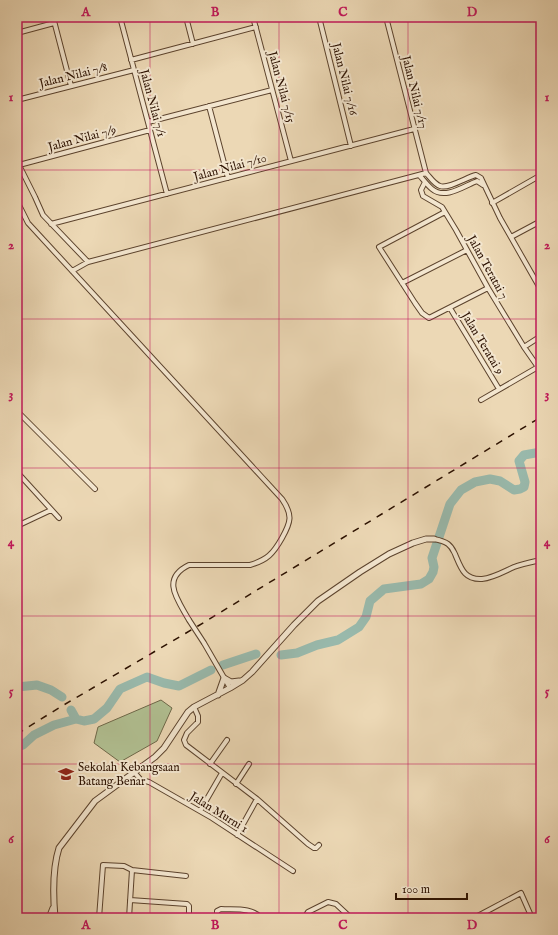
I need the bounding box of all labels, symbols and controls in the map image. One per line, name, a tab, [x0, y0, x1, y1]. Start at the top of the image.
text: A	[81, 4, 92, 21]
text: B	[211, 4, 220, 21]
text: C	[338, 4, 348, 21]
text: D	[467, 4, 478, 21]
street label: Jalan Nilai 7/16	[327, 39, 361, 118]
street label: Jalan Nilai 7/15	[263, 48, 298, 125]
street label: Jalan Nilai 7/17	[397, 52, 431, 130]
street label: Jalan Nilai 7/8	[36, 60, 109, 93]
street label: Jalan Nilai 7/1	[135, 66, 169, 139]
text: 1	[9, 89, 14, 106]
text: 1	[545, 89, 550, 106]
street label: Jalan Nilai 7/9	[44, 122, 118, 156]
street label: Jalan Nilai 7/10	[190, 150, 269, 186]
street label: Jalan Teratai 7	[462, 231, 511, 302]
text: 2	[8, 237, 14, 254]
text: 2	[544, 237, 550, 254]
street label: Jalan Teratai 9	[456, 307, 507, 378]
text: 3	[9, 386, 14, 403]
text: 3	[545, 386, 550, 403]
text: 4	[8, 534, 15, 551]
text: 4	[544, 534, 551, 551]
text: 5	[9, 683, 14, 700]
text: 5	[545, 683, 550, 700]
place label: Sekolah Kebangsaan Batang Benar	[78, 760, 180, 789]
school or university icon: Sekolah Kebangsaan Batang Benar	[57, 765, 75, 783]
street label: Jalan Murni 1	[185, 788, 251, 837]
text: 6	[8, 831, 14, 848]
text: 6	[544, 831, 550, 848]
scale bar	[396, 875, 467, 901]
text: 100 m	[402, 882, 430, 897]
text: A	[81, 917, 92, 934]
text: B	[211, 917, 220, 934]
text: C	[338, 917, 348, 934]
text: D	[467, 917, 478, 934]

